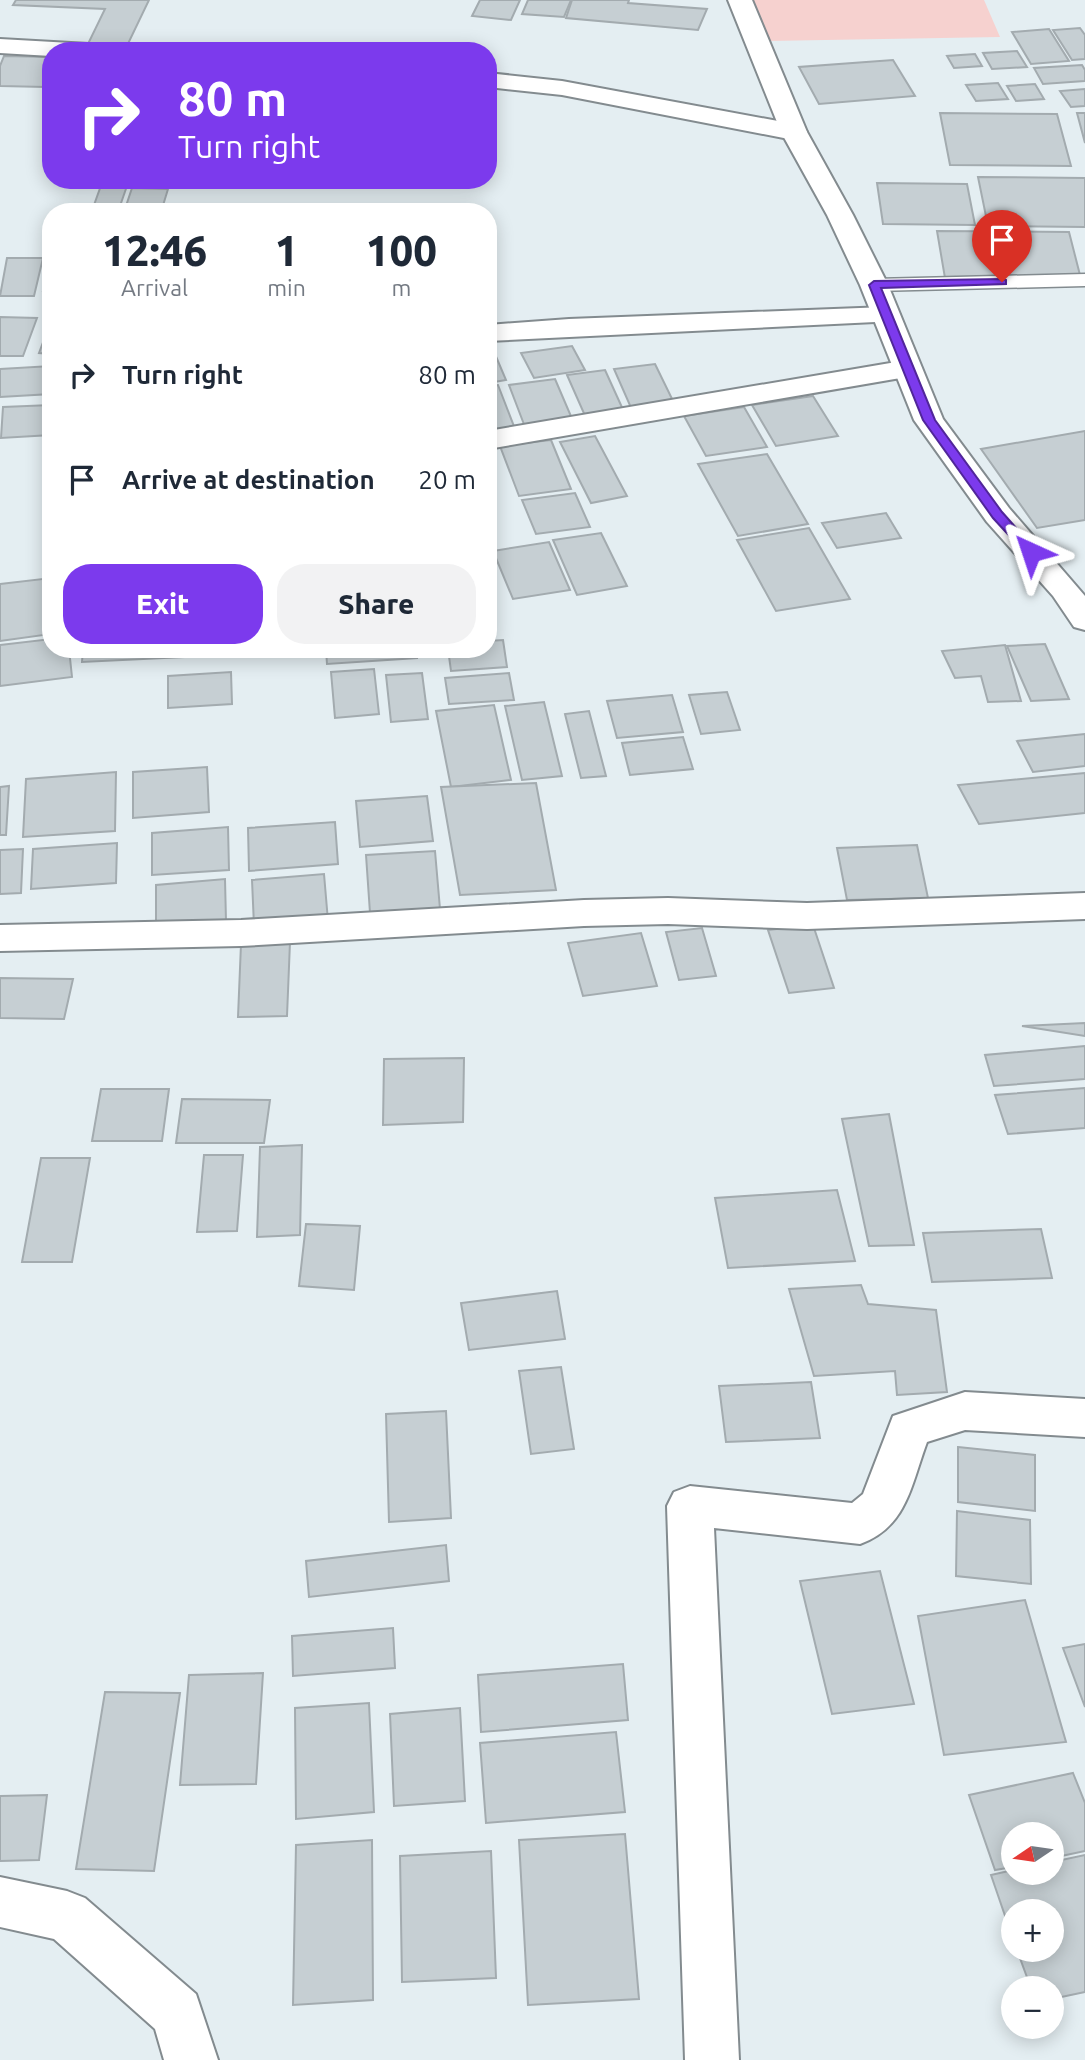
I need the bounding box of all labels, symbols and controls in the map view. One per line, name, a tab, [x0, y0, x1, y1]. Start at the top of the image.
icon: right	[63, 70, 154, 161]
text: 80 m	[178, 70, 287, 125]
text: Turn right	[178, 128, 320, 164]
pin	[972, 210, 1032, 282]
icon: arrive	[983, 221, 1021, 259]
text: 12:46	[102, 227, 207, 274]
text: 1	[275, 227, 298, 274]
text: 100	[366, 227, 437, 274]
text: Arrival	[121, 275, 188, 300]
text: min	[267, 275, 306, 300]
text: m	[391, 275, 411, 300]
icon: right	[63, 356, 101, 394]
text: Turn right	[122, 360, 243, 389]
text: 80 m	[418, 360, 476, 389]
icon: arrive	[63, 461, 101, 499]
text: Arrive at destination	[122, 465, 375, 494]
text: 20 m	[418, 465, 476, 494]
position arrow	[994, 515, 1068, 589]
button: Exit	[63, 564, 263, 644]
button: Share	[277, 564, 476, 644]
north arrow	[1001, 1822, 1064, 1885]
map controls	[1001, 1822, 1064, 2039]
button: +	[1001, 1899, 1064, 1962]
button: −	[1001, 1976, 1064, 2039]

